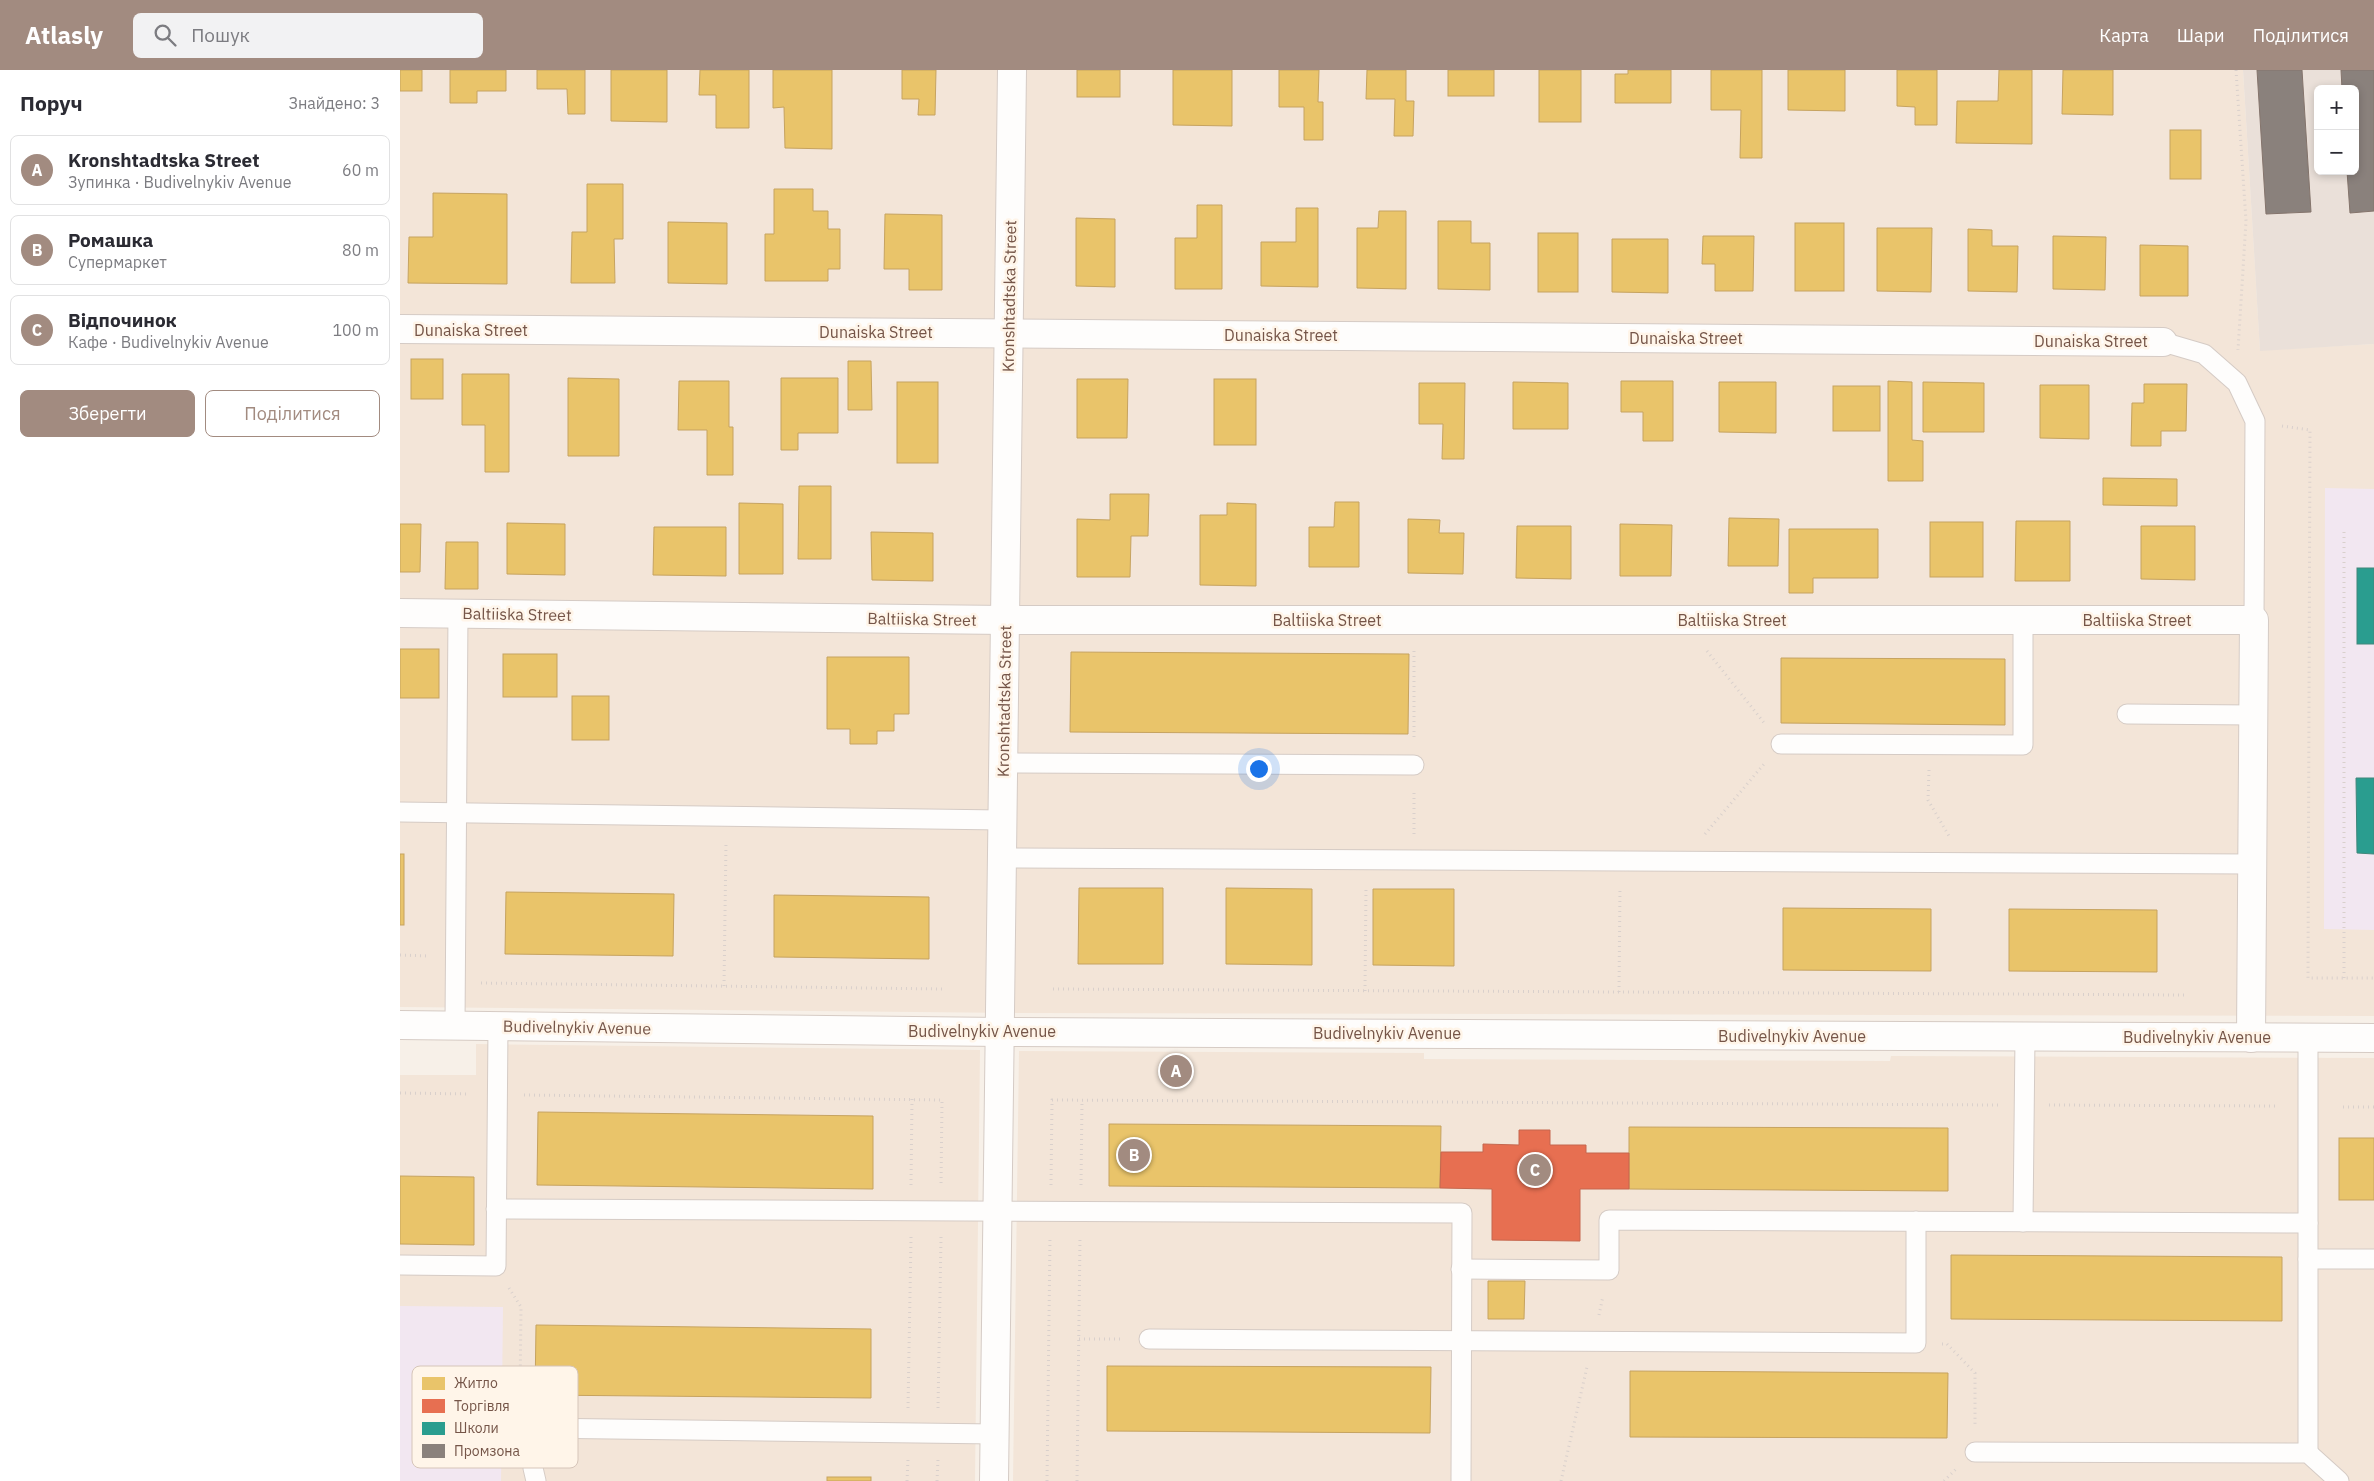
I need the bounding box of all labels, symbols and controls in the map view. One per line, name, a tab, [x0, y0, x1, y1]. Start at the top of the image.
search box	[133, 13, 483, 58]
text: Atlasly	[25, 19, 103, 51]
icon: search	[151, 21, 179, 49]
text: Пошук	[191, 23, 250, 47]
text: Карта	[2099, 24, 2149, 47]
text: Шари	[2177, 24, 2225, 47]
text: Поділитися	[2253, 24, 2349, 47]
map controls	[2314, 85, 2359, 175]
button: +	[2314, 85, 2359, 130]
text: Поруч	[20, 89, 83, 117]
text: Знайдено: 3	[288, 93, 380, 113]
button: −	[2314, 130, 2359, 175]
text: Kronshtadtska Street	[68, 148, 260, 172]
text: A	[32, 160, 42, 180]
text: 60 m	[342, 160, 379, 180]
text: Зупинка · Budivelnykiv Avenue	[68, 172, 292, 192]
street label: Kronshtadtska Street	[998, 220, 1020, 372]
text: Ромашка	[68, 228, 153, 252]
text: B	[32, 240, 42, 260]
text: 80 m	[342, 240, 379, 260]
text: Супермаркет	[68, 252, 167, 272]
text: Відпочинок	[68, 308, 177, 332]
text: C	[32, 320, 42, 340]
text: 100 m	[332, 320, 379, 340]
street label: Dunaiska Street	[414, 320, 528, 340]
street label: Dunaiska Street	[819, 322, 933, 342]
street label: Dunaiska Street	[1224, 325, 1338, 345]
street label: Dunaiska Street	[1629, 328, 1743, 348]
street label: Dunaiska Street	[2034, 331, 2148, 351]
text: Кафе · Budivelnykiv Avenue	[68, 332, 269, 352]
button: Зберегти	[20, 390, 195, 437]
button: Поділитися	[205, 390, 380, 437]
street label: Baltiiska Street	[462, 603, 572, 625]
street label: Baltiiska Street	[867, 608, 977, 630]
street label: Baltiiska Street	[1272, 610, 1382, 630]
street label: Baltiiska Street	[1677, 610, 1787, 630]
street label: Baltiiska Street	[2082, 610, 2192, 630]
street label: Kronshtadtska Street	[993, 625, 1015, 777]
your location	[1246, 756, 1272, 782]
street label: Budivelnykiv Avenue	[503, 1016, 651, 1038]
street label: Budivelnykiv Avenue	[908, 1021, 1056, 1041]
street label: Budivelnykiv Avenue	[1313, 1023, 1461, 1043]
street label: Budivelnykiv Avenue	[1718, 1026, 1866, 1046]
street label: Budivelnykiv Avenue	[2123, 1027, 2271, 1047]
pin: A	[1160, 1052, 1192, 1090]
pin: B	[1118, 1136, 1150, 1174]
pin: C	[1519, 1151, 1551, 1189]
legend	[412, 1366, 578, 1468]
text: Житло	[454, 1374, 498, 1392]
text: Торгівля	[454, 1397, 510, 1415]
text: Школи	[454, 1419, 499, 1437]
text: Промзона	[454, 1442, 520, 1460]

